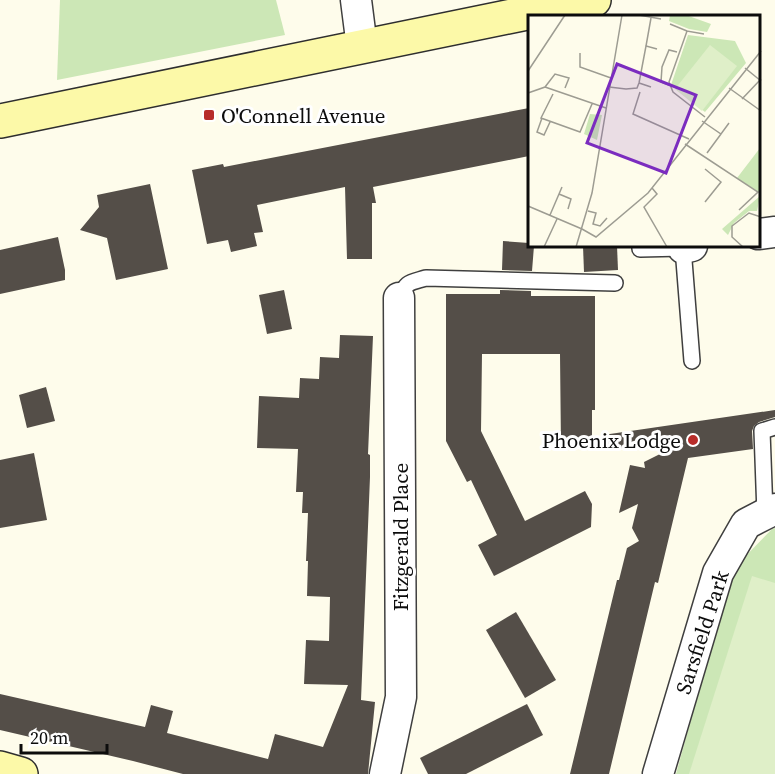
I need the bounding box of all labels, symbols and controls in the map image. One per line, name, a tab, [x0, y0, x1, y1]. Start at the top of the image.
inset map	[528, 15, 760, 248]
place label: O'Connell Avenue	[221, 101, 386, 130]
marker: O'Connell Avenue	[202, 108, 216, 122]
place label: Phoenix Lodge	[542, 426, 681, 455]
marker: Phoenix Lodge	[686, 433, 700, 447]
street label: Fitzgerald Place	[386, 463, 415, 611]
street label: Sarsfield Park	[668, 566, 736, 698]
scale bar	[21, 717, 106, 755]
text: 20 m	[30, 725, 68, 750]

